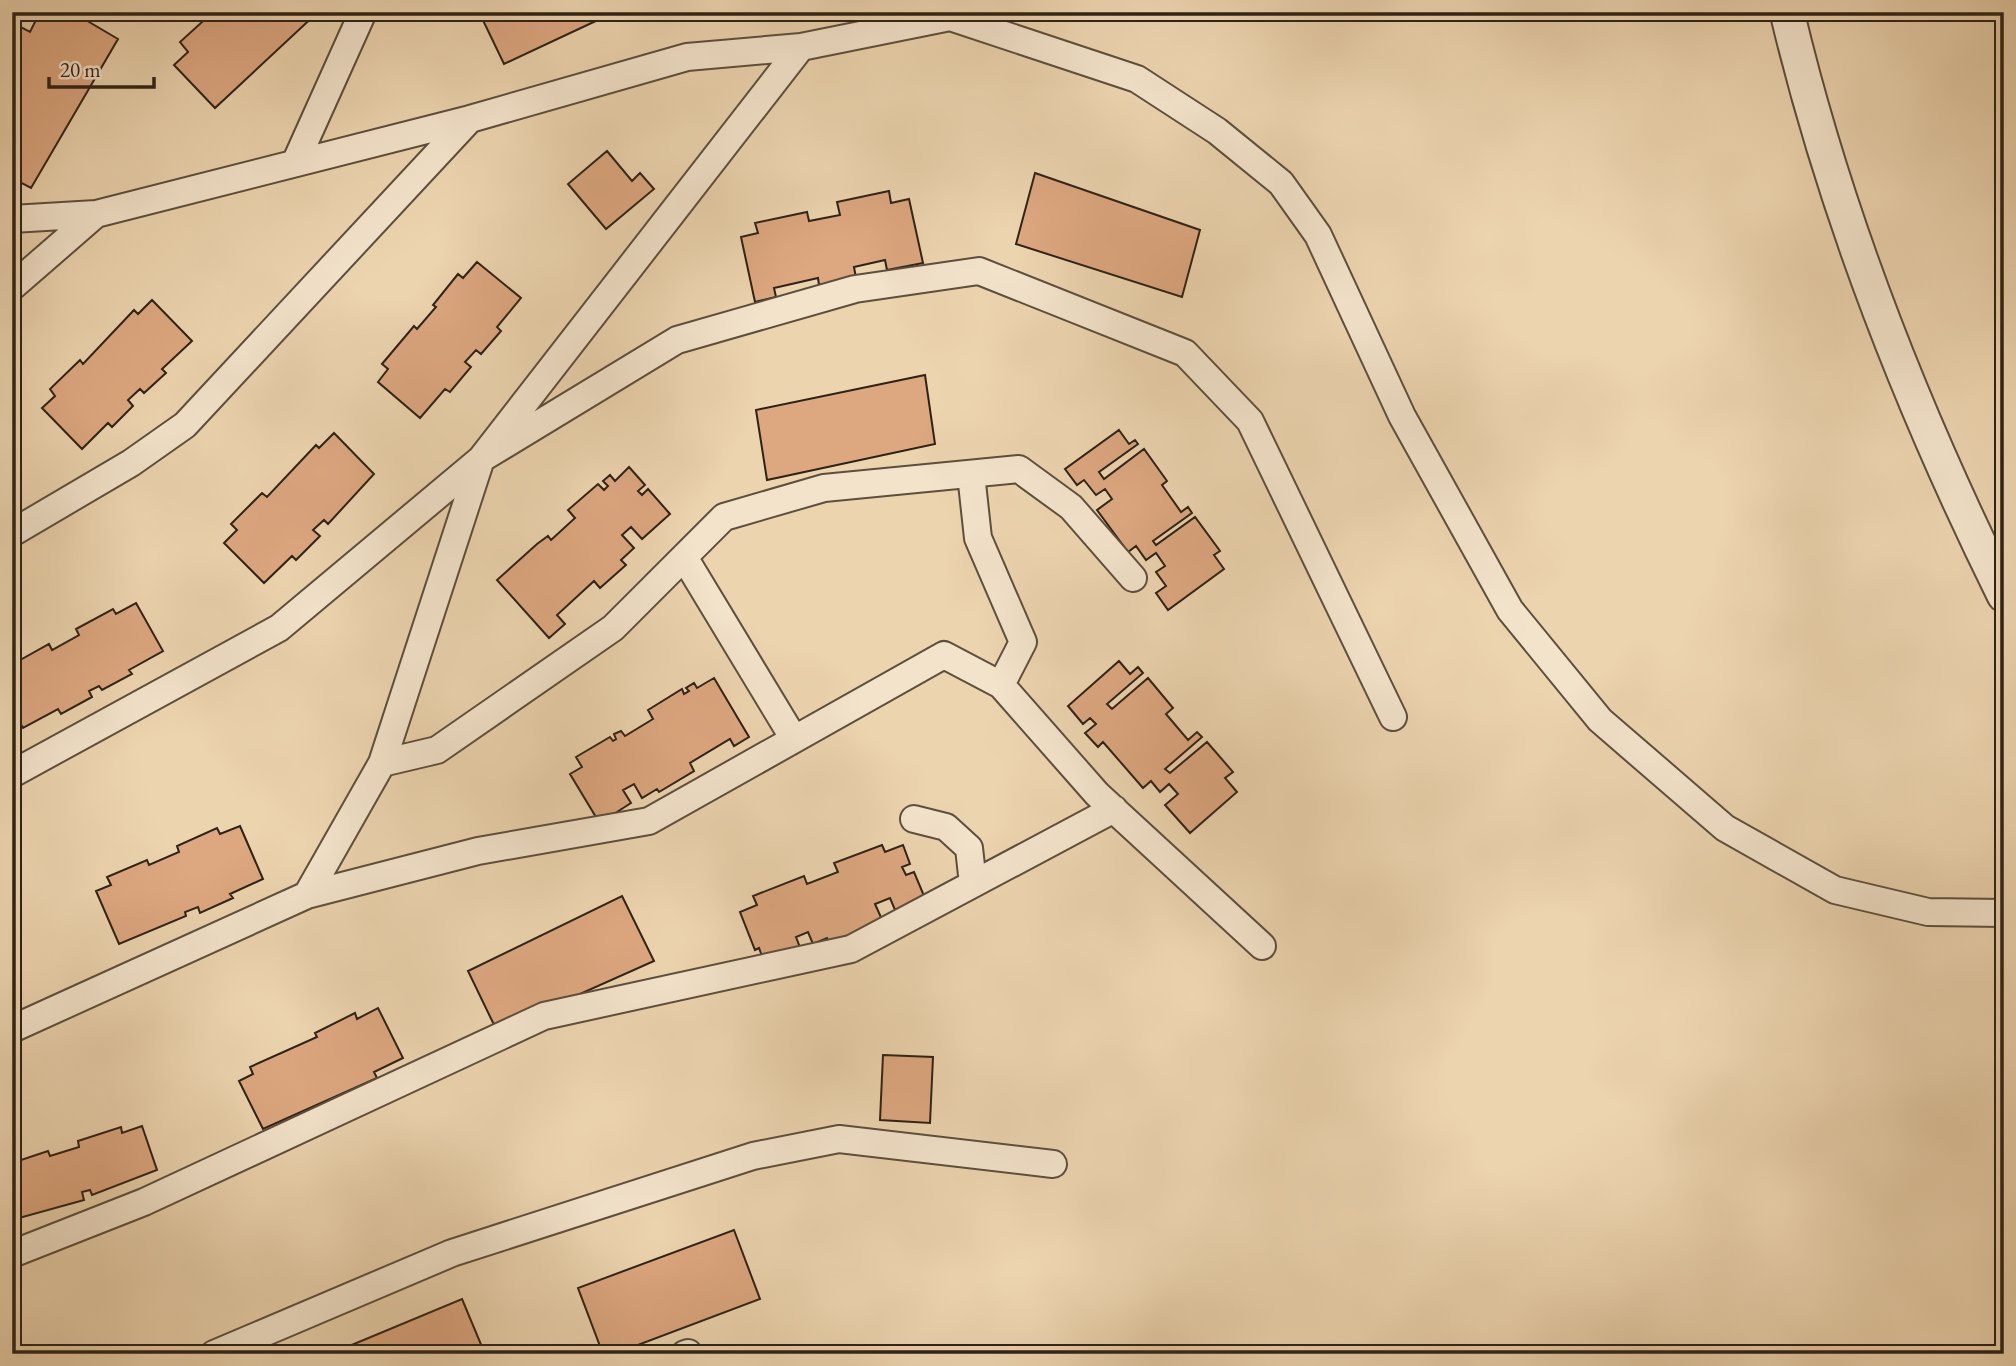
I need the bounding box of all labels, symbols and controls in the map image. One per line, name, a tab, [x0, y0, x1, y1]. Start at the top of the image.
scale bar	[49, 46, 154, 90]
text: 20 m	[60, 56, 101, 83]

